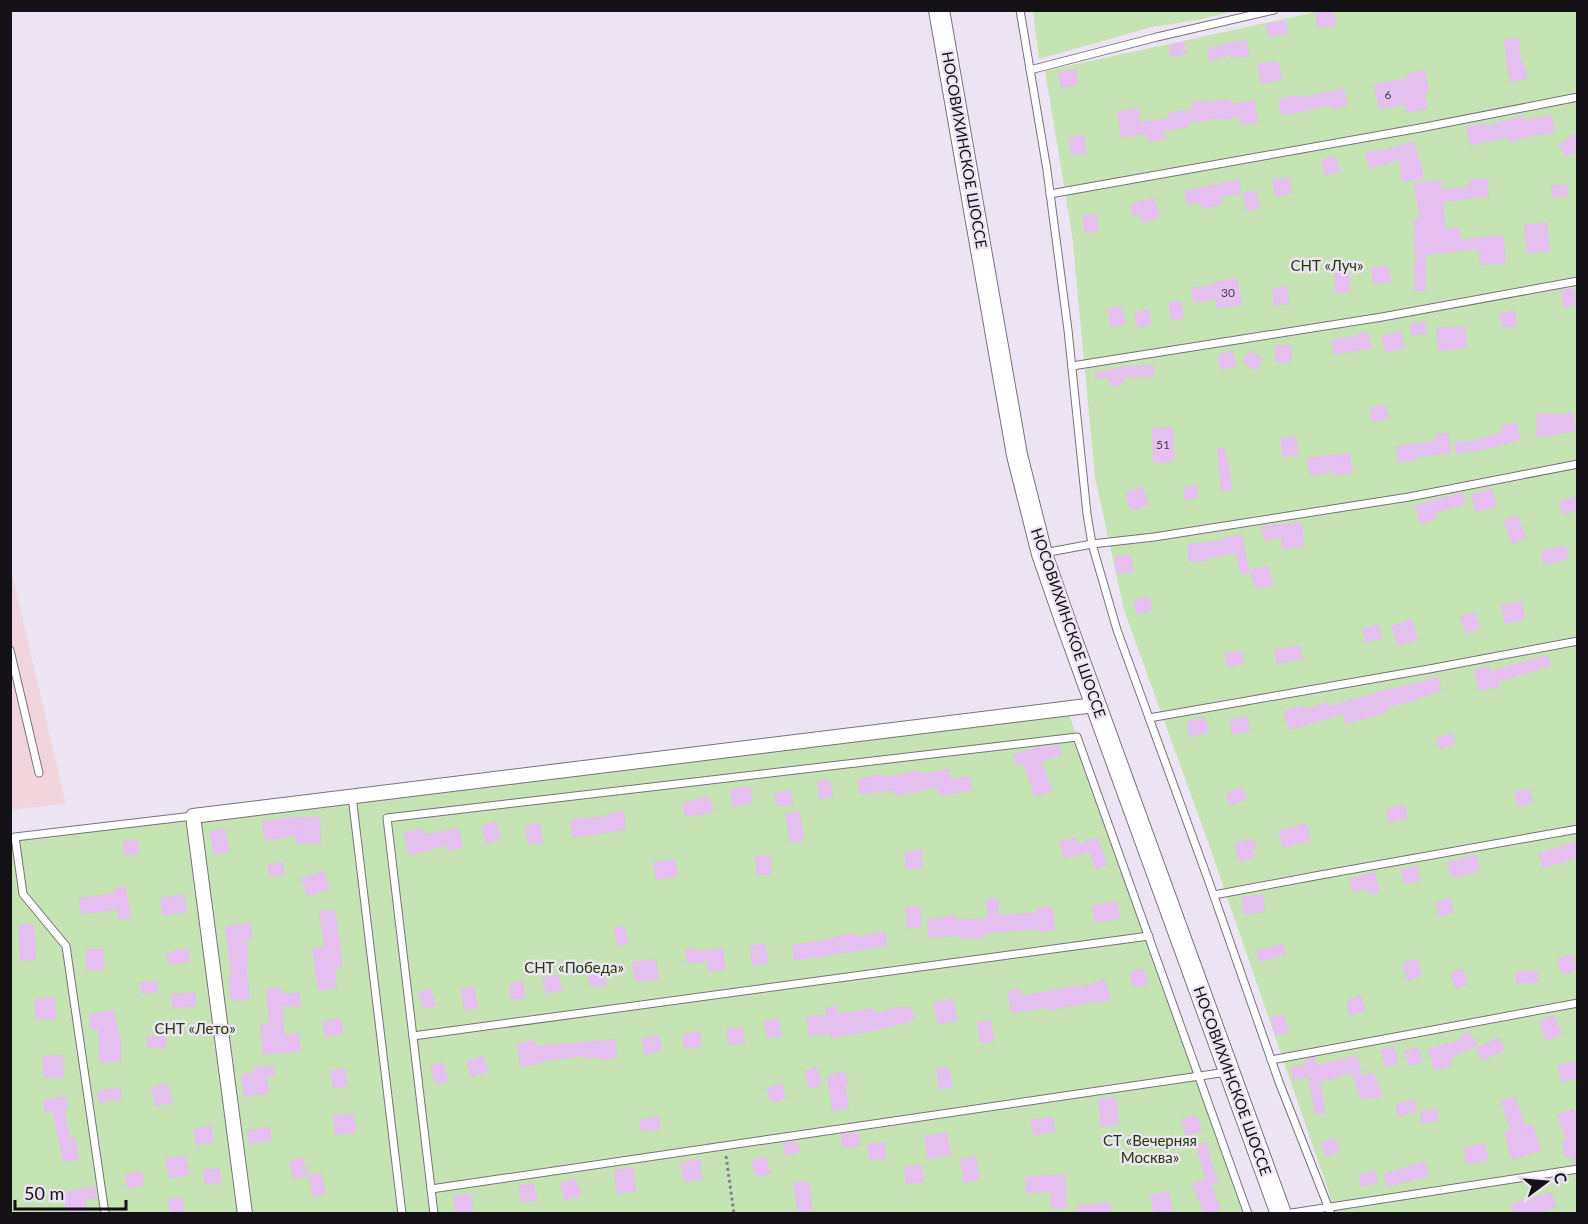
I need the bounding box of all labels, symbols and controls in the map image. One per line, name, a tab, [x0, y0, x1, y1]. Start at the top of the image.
street label: НОСОВИХИНСКОЕ ШОССЕ	[939, 50, 991, 250]
house number: 6	[1385, 87, 1392, 102]
park label: СНТ «Луч»	[1290, 256, 1364, 274]
house number: 30	[1221, 285, 1235, 300]
house number: 51	[1156, 437, 1170, 452]
street label: НОСОВИХИНСКОЕ ШОССЕ	[1028, 525, 1110, 720]
park label: СНТ «Победа»	[524, 958, 624, 976]
street label: НОСОВИХИНСКОЕ ШОССЕ	[1190, 984, 1276, 1178]
park label: СНТ «Лето»	[154, 1019, 236, 1037]
park label: СТ «Вечерняя Москва»	[1103, 1131, 1197, 1166]
north arrow	[1516, 1152, 1576, 1212]
text: С	[1550, 1170, 1572, 1186]
scale bar	[15, 1173, 126, 1211]
text: 50 m	[24, 1182, 64, 1204]

